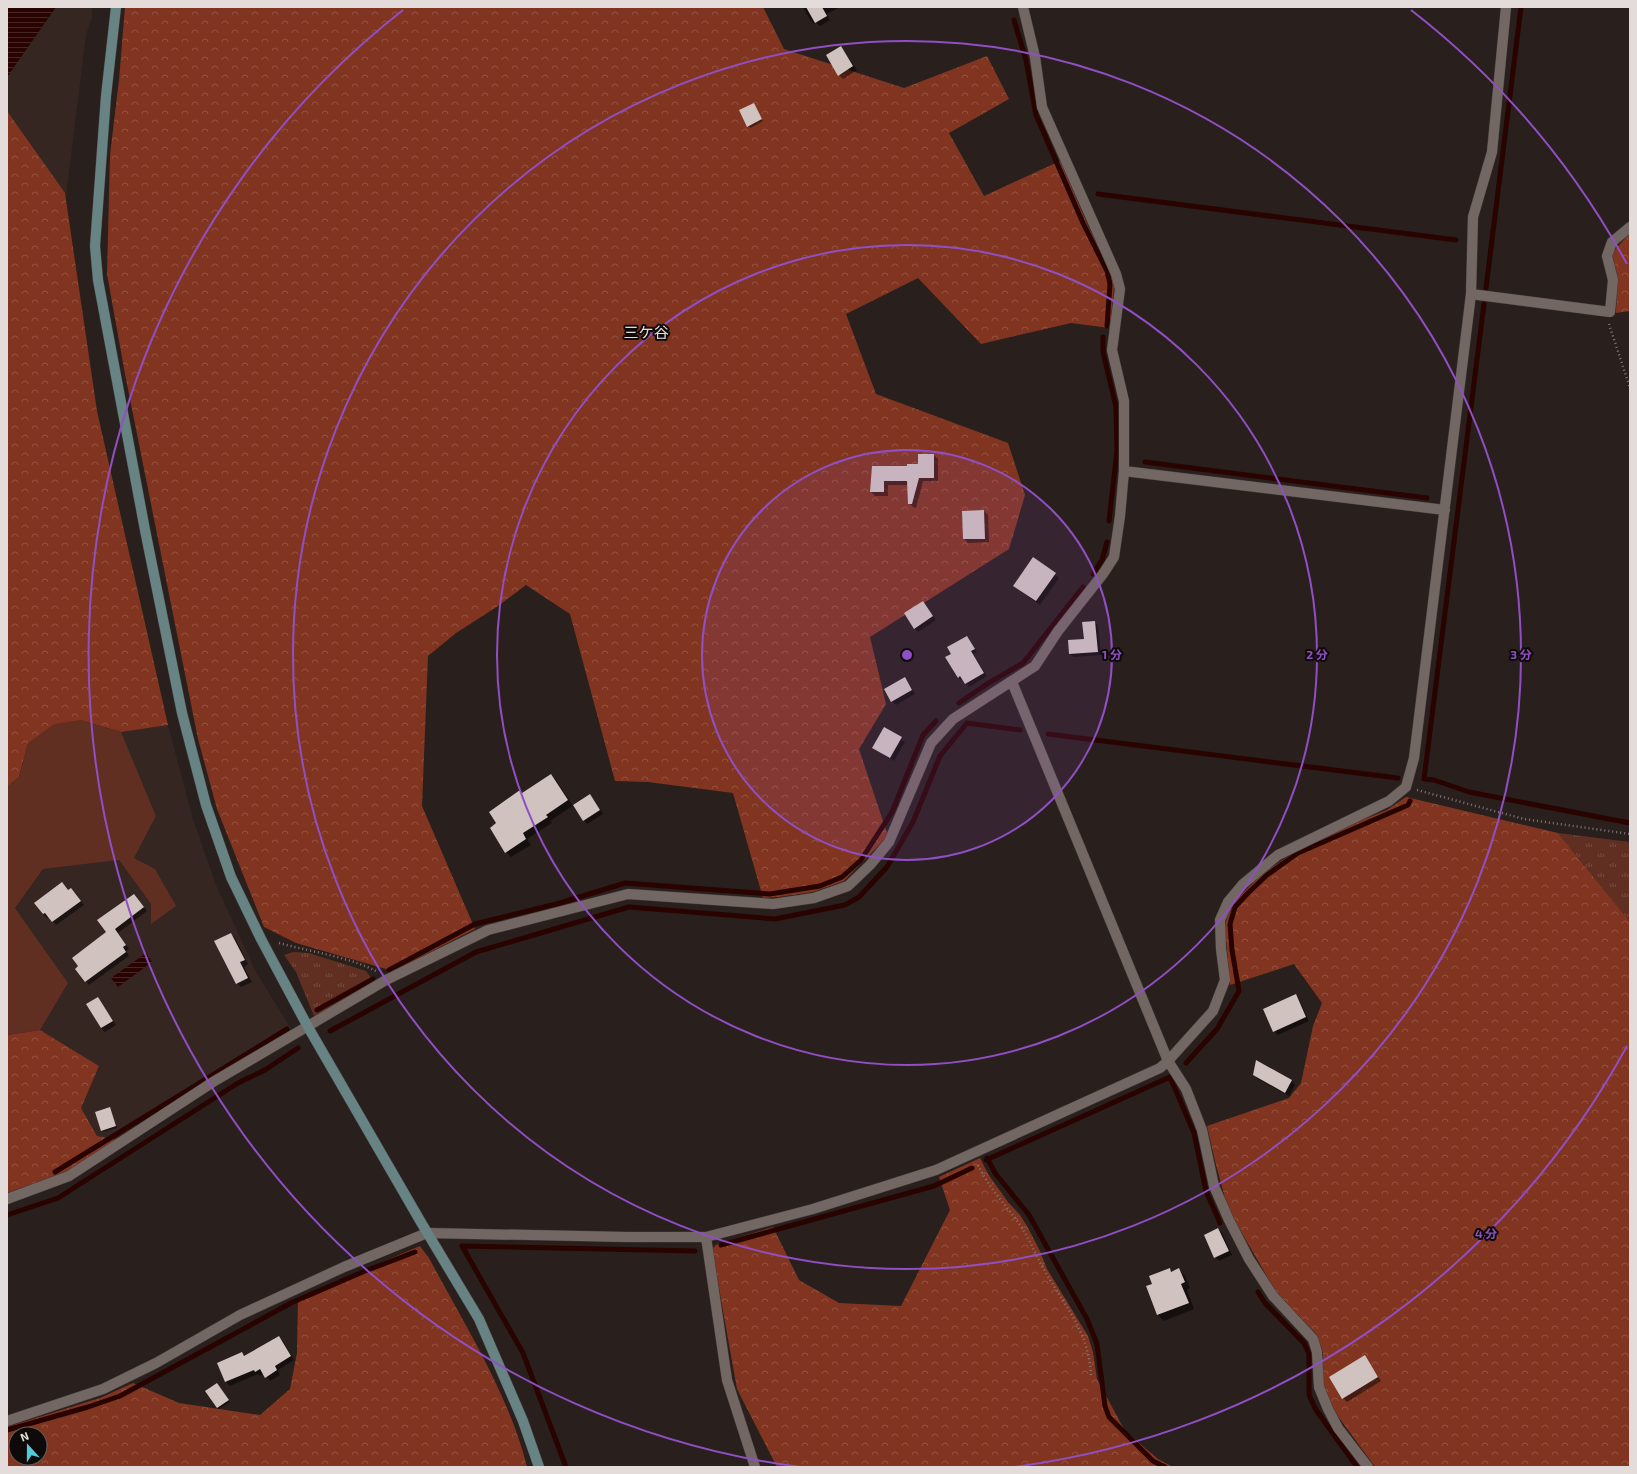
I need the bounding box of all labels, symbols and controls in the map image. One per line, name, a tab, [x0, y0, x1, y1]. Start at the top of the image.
district label: 三ケ谷	[623, 323, 669, 341]
text: 1 分	[1102, 647, 1122, 661]
text: 2 分	[1306, 647, 1328, 661]
text: 3 分	[1510, 647, 1532, 661]
centre of rings	[900, 648, 914, 662]
text: 4 分	[1475, 1226, 1497, 1240]
north arrow	[8, 1426, 48, 1466]
text: N	[18, 1429, 30, 1444]

